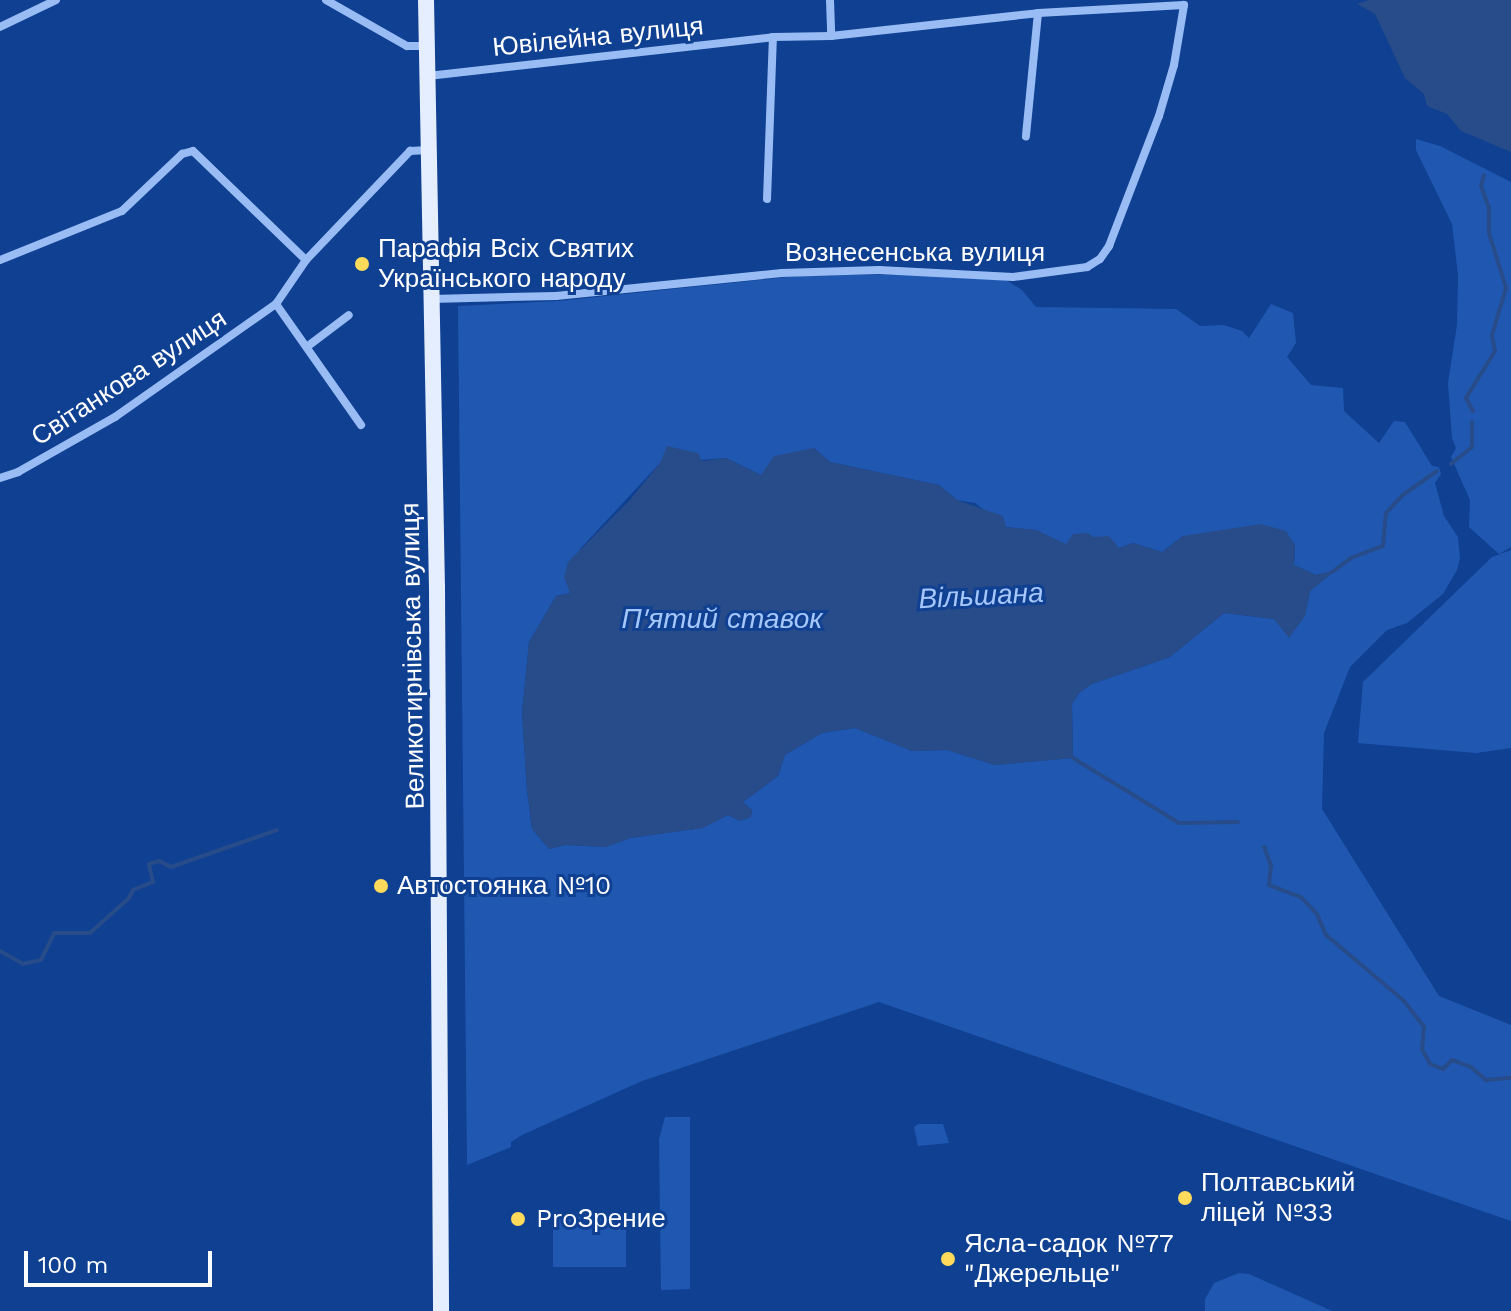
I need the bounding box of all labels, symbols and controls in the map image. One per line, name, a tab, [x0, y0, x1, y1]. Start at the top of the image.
street label: Ювілейна вулиця	[491, 10, 705, 64]
place label: Парафія Всіх Святих Українського народу	[378, 233, 634, 294]
street label: Вознесенська вулиця	[785, 237, 1045, 269]
marker: Парафія Всіх Святих Українського народу	[353, 255, 371, 273]
street label: Світанкова вулиця	[26, 303, 232, 453]
street label: Великотирнівська вулиця	[395, 502, 431, 810]
water label: Вільшана	[918, 576, 1044, 616]
water label: П'ятий ставок	[622, 602, 822, 636]
place label: Автостоянка №10	[397, 870, 611, 902]
marker: Автостоянка №10	[372, 877, 390, 895]
place label: Полтавський ліцей №33	[1201, 1167, 1355, 1228]
marker: Полтавський ліцей №33	[1176, 1189, 1194, 1207]
place label: ProЗрение	[536, 1203, 666, 1235]
marker: ProЗрение	[507, 1208, 529, 1230]
place label: Ясла-садок №77 "Джерельце"	[964, 1228, 1174, 1290]
scale bar	[28, 1235, 216, 1285]
marker: Ясла-садок №77 "Джерельце"	[939, 1250, 957, 1268]
text: 100 m	[38, 1251, 108, 1279]

